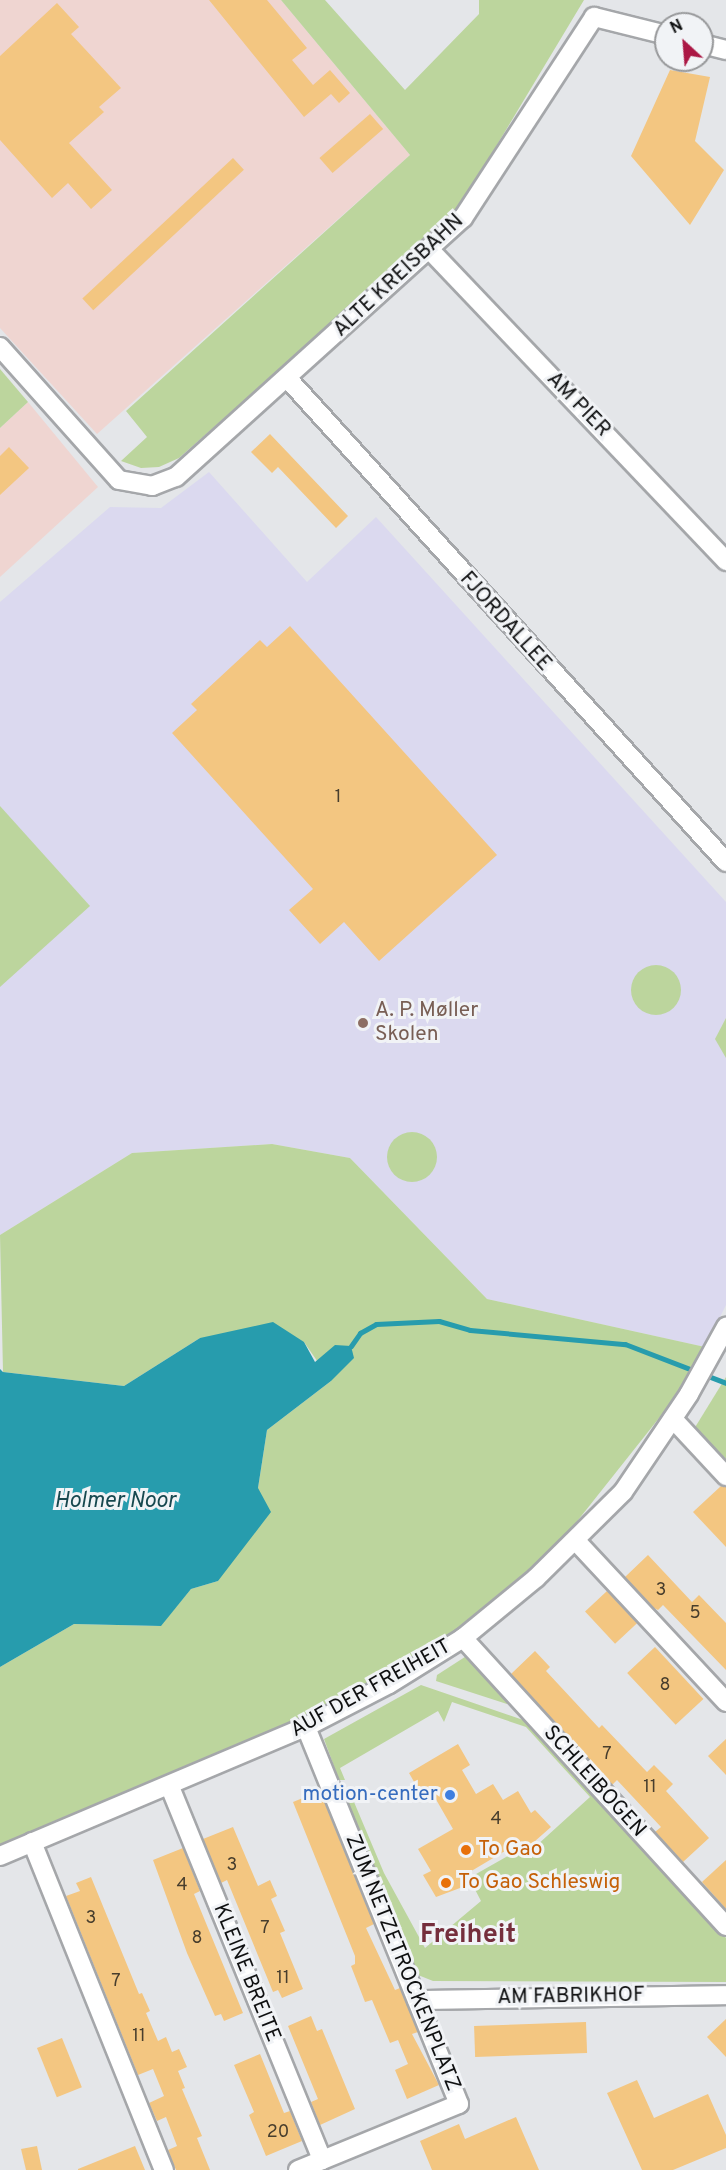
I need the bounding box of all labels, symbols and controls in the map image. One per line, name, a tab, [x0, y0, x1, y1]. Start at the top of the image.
north arrow	[654, 12, 714, 72]
text: N	[667, 16, 687, 39]
street label: ALTE KREISBAHN	[329, 209, 469, 343]
street label: AM PIER	[541, 367, 615, 443]
street label: FJORDALLEE	[454, 567, 556, 677]
house number: 1	[335, 787, 341, 809]
place label: A. P. Møller Skolen	[375, 998, 478, 1048]
marker: A. P. Møller Skolen	[356, 1016, 370, 1030]
water label: Holmer Noor	[54, 1489, 176, 1515]
house number: 3	[656, 1580, 666, 1602]
house number: 5	[689, 1603, 701, 1625]
street label: AUF DER FREIHEIT	[286, 1634, 456, 1744]
house number: 8	[660, 1675, 670, 1697]
street label: SCHLEIBOGEN	[537, 1721, 651, 1843]
house number: 7	[602, 1744, 612, 1766]
house number: 11	[643, 1777, 657, 1799]
place label: motion-center	[302, 1782, 438, 1808]
marker: motion-center	[443, 1788, 457, 1802]
house number: 4	[490, 1809, 502, 1831]
street label: ZUM NETZETROCKENPLATZ	[339, 1831, 465, 2095]
place label: To Gao	[478, 1837, 543, 1863]
marker: To Gao	[459, 1843, 473, 1857]
house number: 3	[227, 1855, 237, 1877]
place label: To Gao Schleswig	[458, 1870, 620, 1896]
house number: 4	[176, 1875, 188, 1897]
marker: To Gao Schleswig	[439, 1876, 453, 1890]
street label: KLEINE BREITE	[207, 1900, 285, 2046]
house number: 3	[86, 1908, 96, 1930]
house number: 7	[260, 1918, 270, 1940]
district label: Freiheit	[420, 1920, 516, 1952]
house number: 8	[192, 1928, 202, 1950]
house number: 11	[276, 1968, 290, 1990]
house number: 7	[111, 1971, 121, 1993]
street label: AM FABRIKHOF	[497, 1983, 645, 2011]
house number: 11	[132, 2026, 146, 2048]
house number: 20	[267, 2122, 289, 2144]

